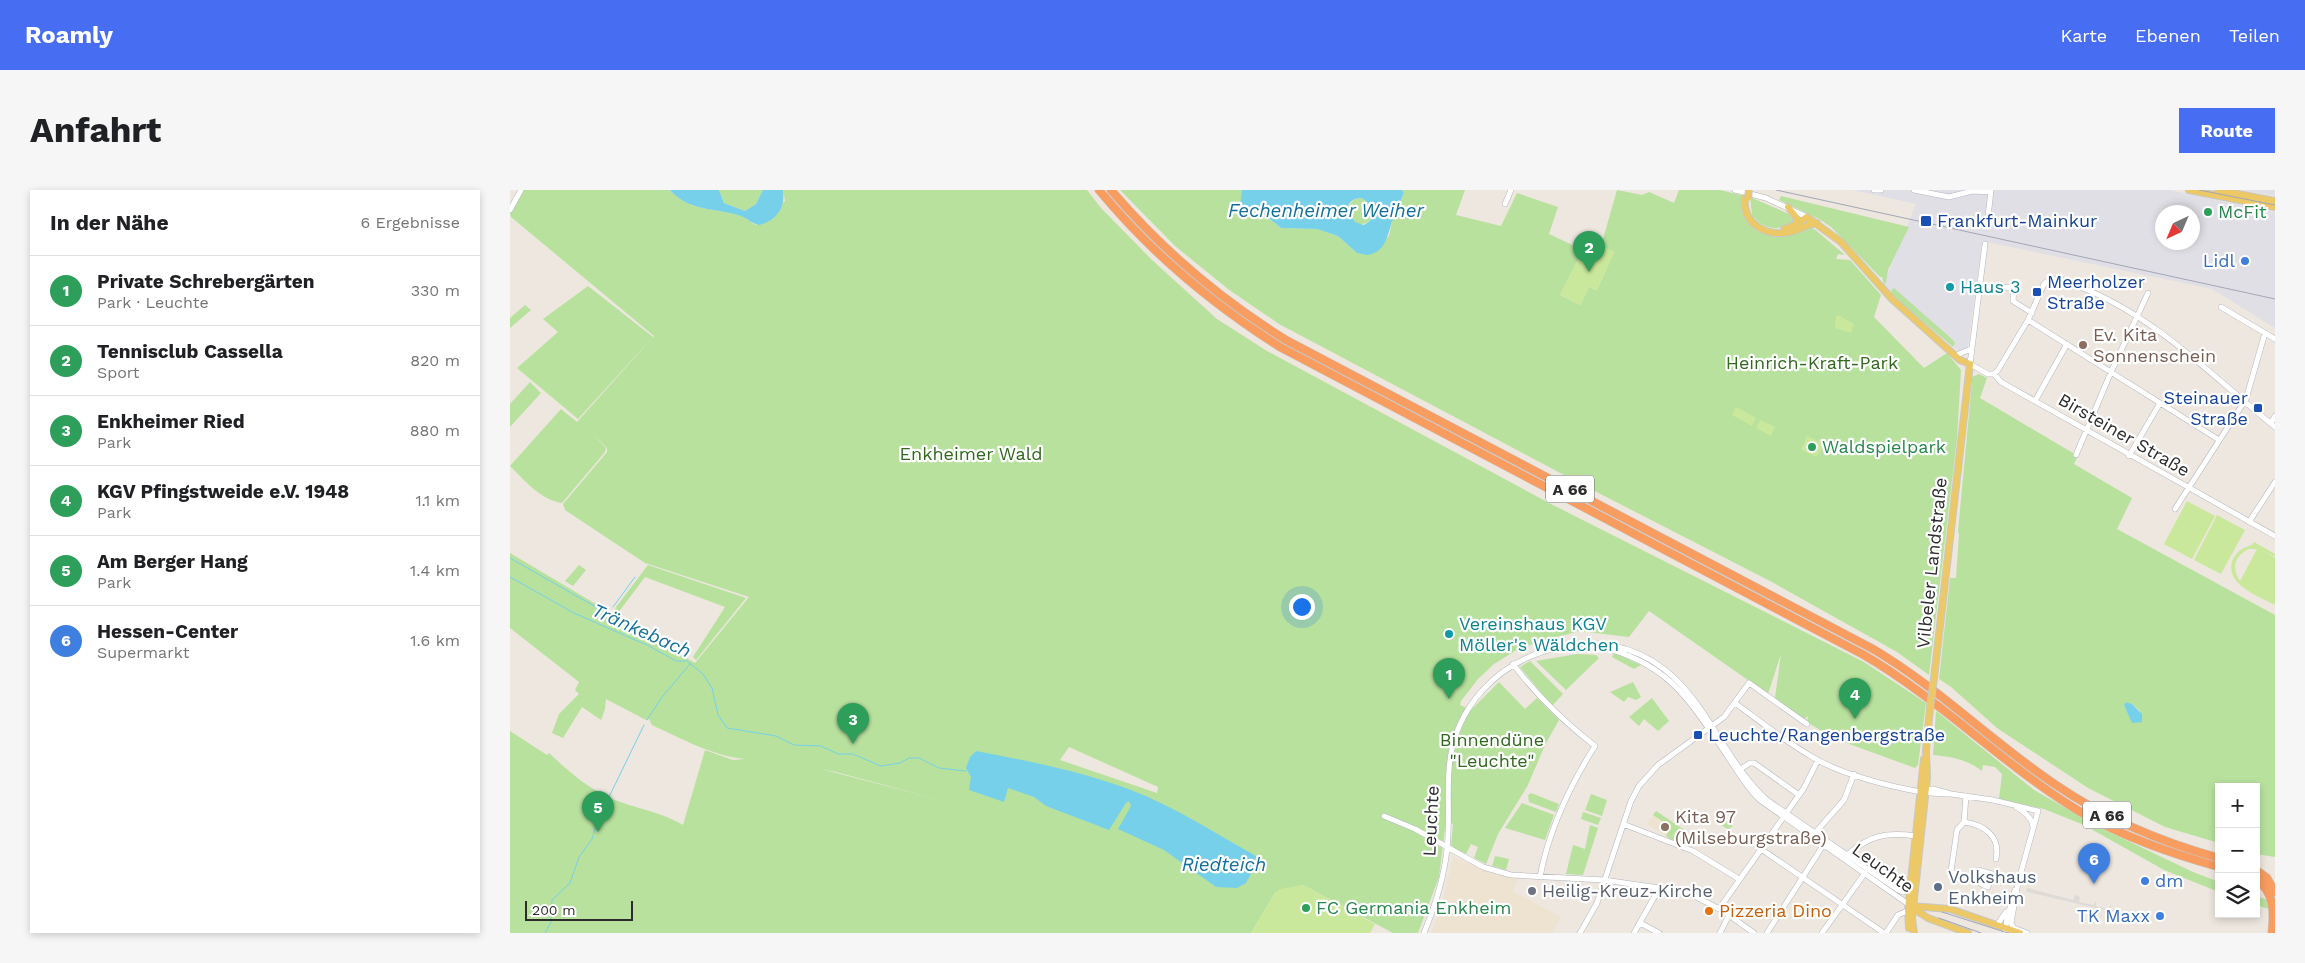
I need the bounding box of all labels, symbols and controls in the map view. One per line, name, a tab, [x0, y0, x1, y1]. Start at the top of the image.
text: Roamly	[25, 21, 113, 49]
text: Karte	[2061, 25, 2107, 46]
text: Ebenen	[2135, 25, 2201, 46]
text: Teilen	[2229, 25, 2280, 46]
button: Route	[2179, 108, 2275, 153]
text: Anfahrt	[30, 109, 161, 151]
water label: Fechenheimer Weiher	[1228, 199, 1425, 222]
place label: McFit	[2218, 201, 2267, 222]
north arrow	[2155, 205, 2200, 250]
marker: McFit	[2202, 206, 2214, 218]
text: In der Nähe	[50, 210, 169, 235]
place label: Frankfurt-Mainkur	[1937, 210, 2097, 231]
text: 6 Ergebnisse	[360, 213, 460, 232]
marker: Frankfurt-Mainkur	[1919, 214, 1933, 228]
pin: 2	[1573, 231, 1605, 272]
place label: Lidl	[2203, 250, 2235, 271]
marker: Lidl	[2239, 255, 2251, 267]
text: Private Schrebergärten	[97, 270, 315, 293]
place label: Meerholzer Straße	[2047, 271, 2145, 313]
place label: Haus 3	[1960, 276, 2021, 297]
text: 1	[63, 281, 69, 300]
text: 330 m	[411, 281, 460, 300]
marker: Haus 3	[1944, 281, 1956, 293]
marker: Meerholzer Straße	[2031, 286, 2043, 298]
text: Park · Leuchte	[97, 293, 209, 312]
place label: Ev. Kita Sonnenschein	[2093, 324, 2216, 366]
marker: Ev. Kita Sonnenschein	[2077, 339, 2089, 351]
text: Tennisclub Cassella	[97, 340, 283, 363]
text: 2	[61, 351, 71, 370]
text: 820 m	[410, 351, 460, 370]
park label: Heinrich-Kraft-Park	[1726, 352, 1898, 373]
text: Sport	[97, 363, 140, 382]
place label: Steinauer Straße	[2164, 387, 2248, 429]
street label: Birsteiner Straße	[2055, 388, 2194, 481]
marker: Steinauer Straße	[2252, 402, 2264, 414]
text: Enkheimer Ried	[97, 410, 245, 433]
text: 3	[61, 421, 71, 440]
text: 880 m	[410, 421, 460, 440]
text: Park	[97, 433, 131, 452]
place label: Waldspielpark	[1822, 436, 1946, 457]
marker: Waldspielpark	[1806, 441, 1818, 453]
park label: Enkheimer Wald	[900, 443, 1042, 464]
road number: A 66	[1546, 476, 1594, 502]
street label: Vilbeler Landstraße	[1912, 476, 1951, 649]
text: KGV Pfingstweide e.V. 1948	[97, 480, 349, 503]
text: 4	[61, 491, 71, 510]
text: 1.1 km	[415, 491, 460, 510]
text: Park	[97, 503, 131, 522]
text: Am Berger Hang	[97, 550, 248, 573]
text: 5	[61, 561, 71, 580]
text: 1.4 km	[410, 561, 460, 580]
text: Park	[97, 573, 131, 592]
your location	[1289, 594, 1315, 620]
water label: Tränkebach	[589, 598, 695, 663]
place label: Vereinshaus KGV Möller's Wäldchen	[1459, 613, 1619, 655]
text: Hessen-Center	[97, 620, 238, 643]
marker: Vereinshaus KGV Möller's Wäldchen	[1443, 628, 1455, 640]
text: 6	[61, 631, 71, 650]
text: 1.6 km	[410, 631, 460, 650]
text: Supermarkt	[97, 643, 189, 662]
pin: 1	[1433, 658, 1465, 699]
pin: 4	[1839, 678, 1871, 719]
pin: 3	[837, 703, 869, 744]
place label: Leuchte/Rangenbergstraße	[1708, 724, 1945, 745]
park label: Binnendüne "Leuchte"	[1440, 729, 1544, 771]
marker: Leuchte/Rangenbergstraße	[1692, 729, 1704, 741]
map controls	[2215, 783, 2260, 918]
button: +	[2215, 783, 2260, 828]
street label: Leuchte	[1418, 785, 1443, 857]
pin: 5	[582, 791, 614, 832]
road number: A 66	[2083, 802, 2131, 828]
place label: Kita 97 (Milseburgstraße)	[1675, 806, 1827, 848]
marker: Kita 97 (Milseburgstraße)	[1659, 821, 1671, 833]
button: −	[2215, 828, 2260, 873]
street label: Leuchte	[1848, 838, 1918, 897]
pin: 6	[2078, 843, 2110, 884]
water label: Riedteich	[1182, 853, 1266, 876]
place label: Volkshaus Enkheim	[1948, 866, 2037, 908]
place label: dm	[2155, 870, 2183, 891]
button: layers	[2215, 873, 2260, 918]
marker: dm	[2139, 875, 2151, 887]
place label: Heilig-Kreuz-Kirche	[1542, 880, 1713, 901]
marker: Volkshaus Enkheim	[1932, 881, 1944, 893]
marker: Heilig-Kreuz-Kirche	[1526, 885, 1538, 897]
place label: FC Germania Enkheim	[1316, 897, 1512, 918]
scale bar	[525, 898, 632, 921]
place label: Pizzeria Dino	[1719, 900, 1832, 921]
text: 200 m	[532, 902, 576, 918]
marker: FC Germania Enkheim	[1300, 902, 1312, 914]
marker: Pizzeria Dino	[1703, 905, 1715, 917]
place label: TK Maxx	[2077, 905, 2150, 926]
marker: TK Maxx	[2154, 910, 2166, 922]

